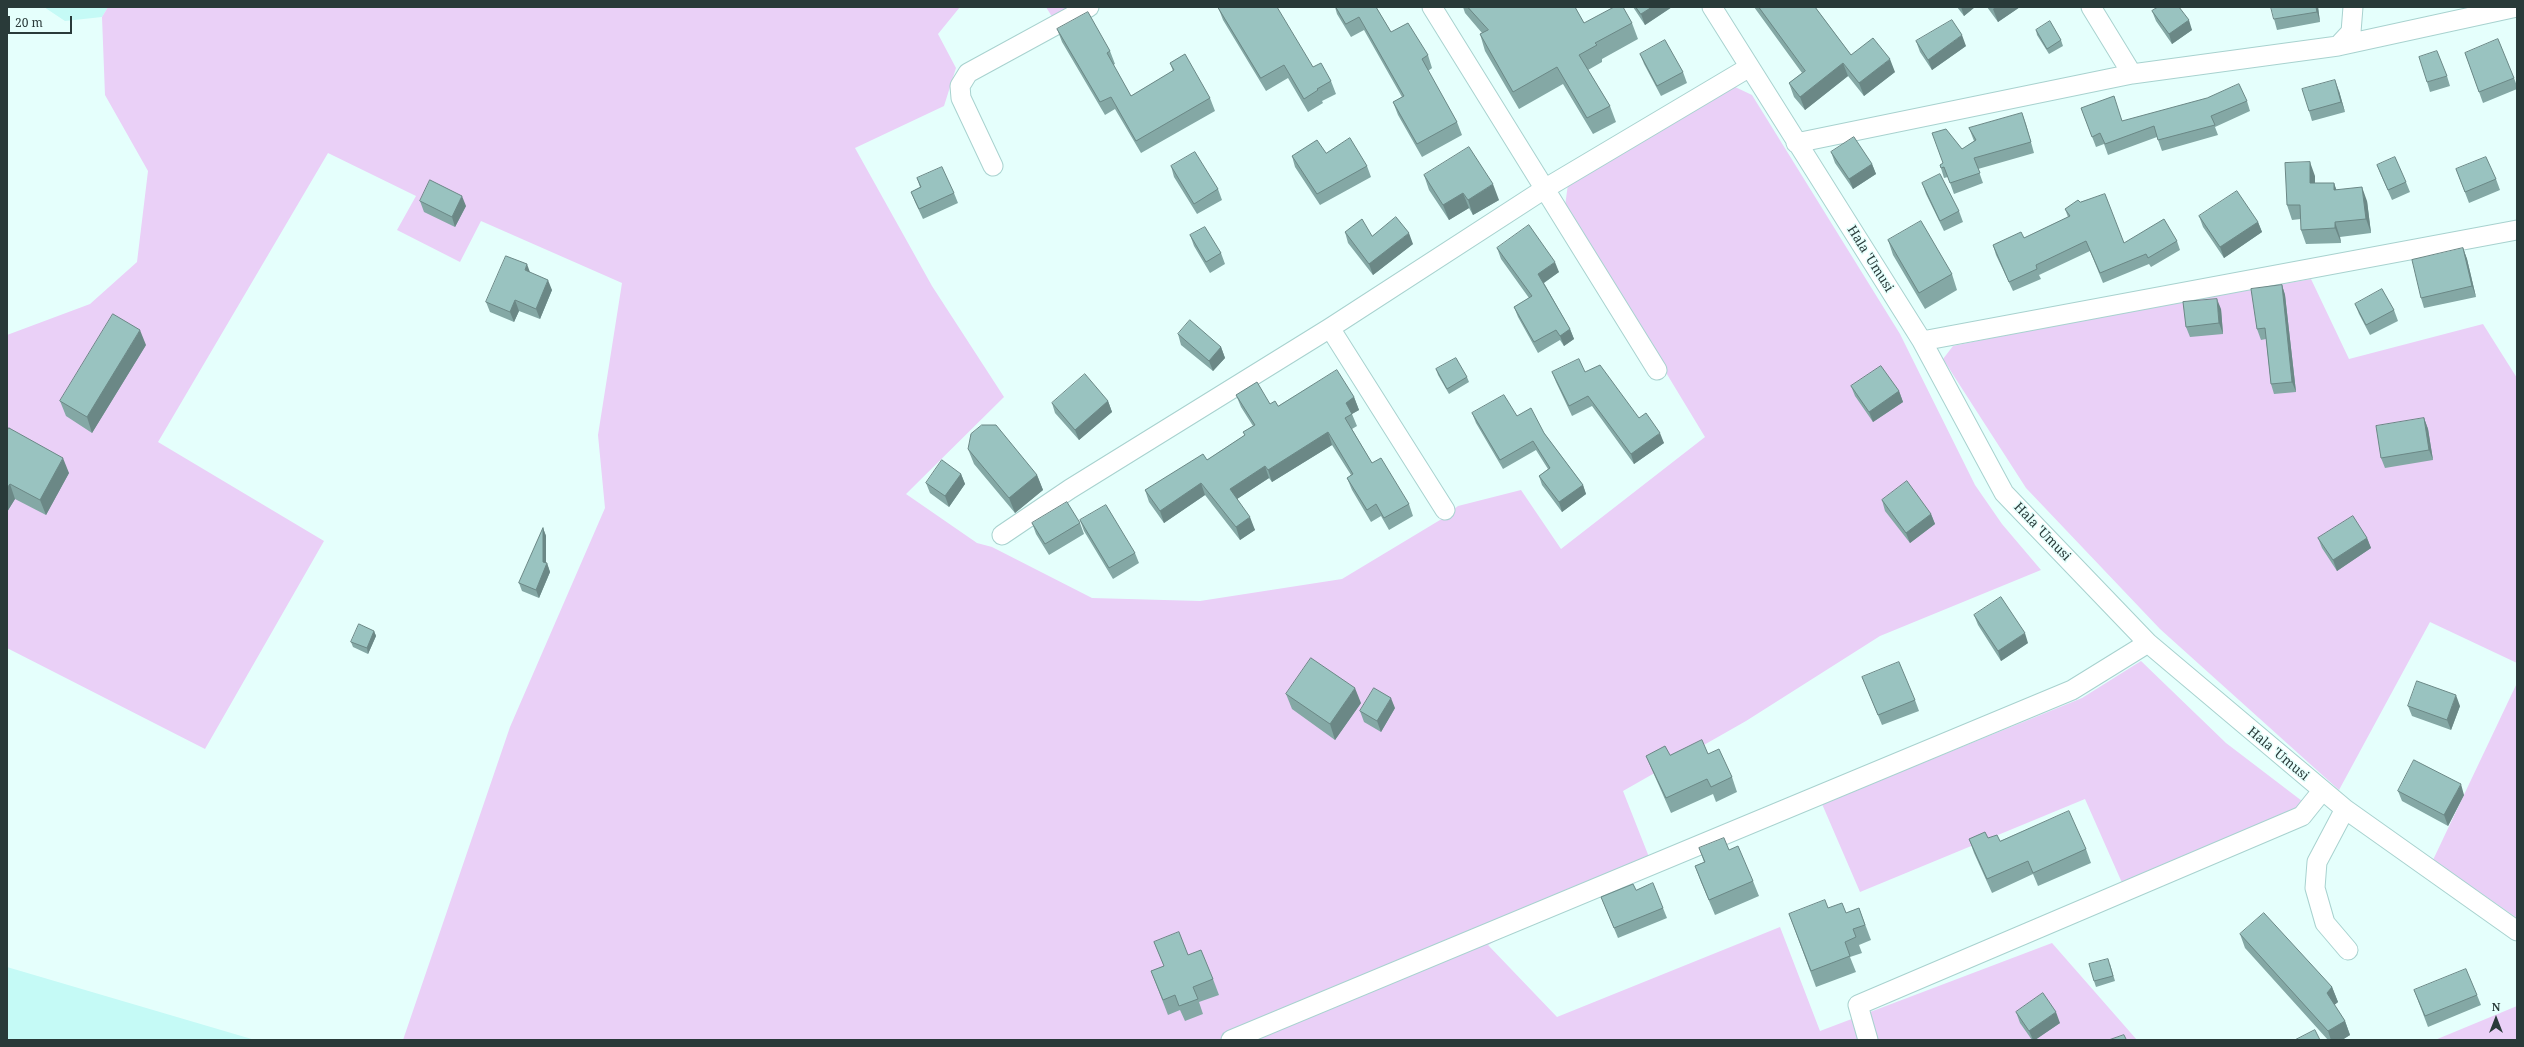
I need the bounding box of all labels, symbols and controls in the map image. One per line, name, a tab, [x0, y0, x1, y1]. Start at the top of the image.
scale bar	[10, 8, 74, 34]
text: 20 m	[15, 14, 43, 31]
street label: Hala 'Umusi	[1843, 223, 1897, 295]
street label: Hala 'Umusi	[2010, 500, 2074, 564]
street label: Hala 'Umusi	[2244, 724, 2312, 784]
north arrow	[2476, 999, 2516, 1039]
text: N	[2492, 999, 2500, 1014]

